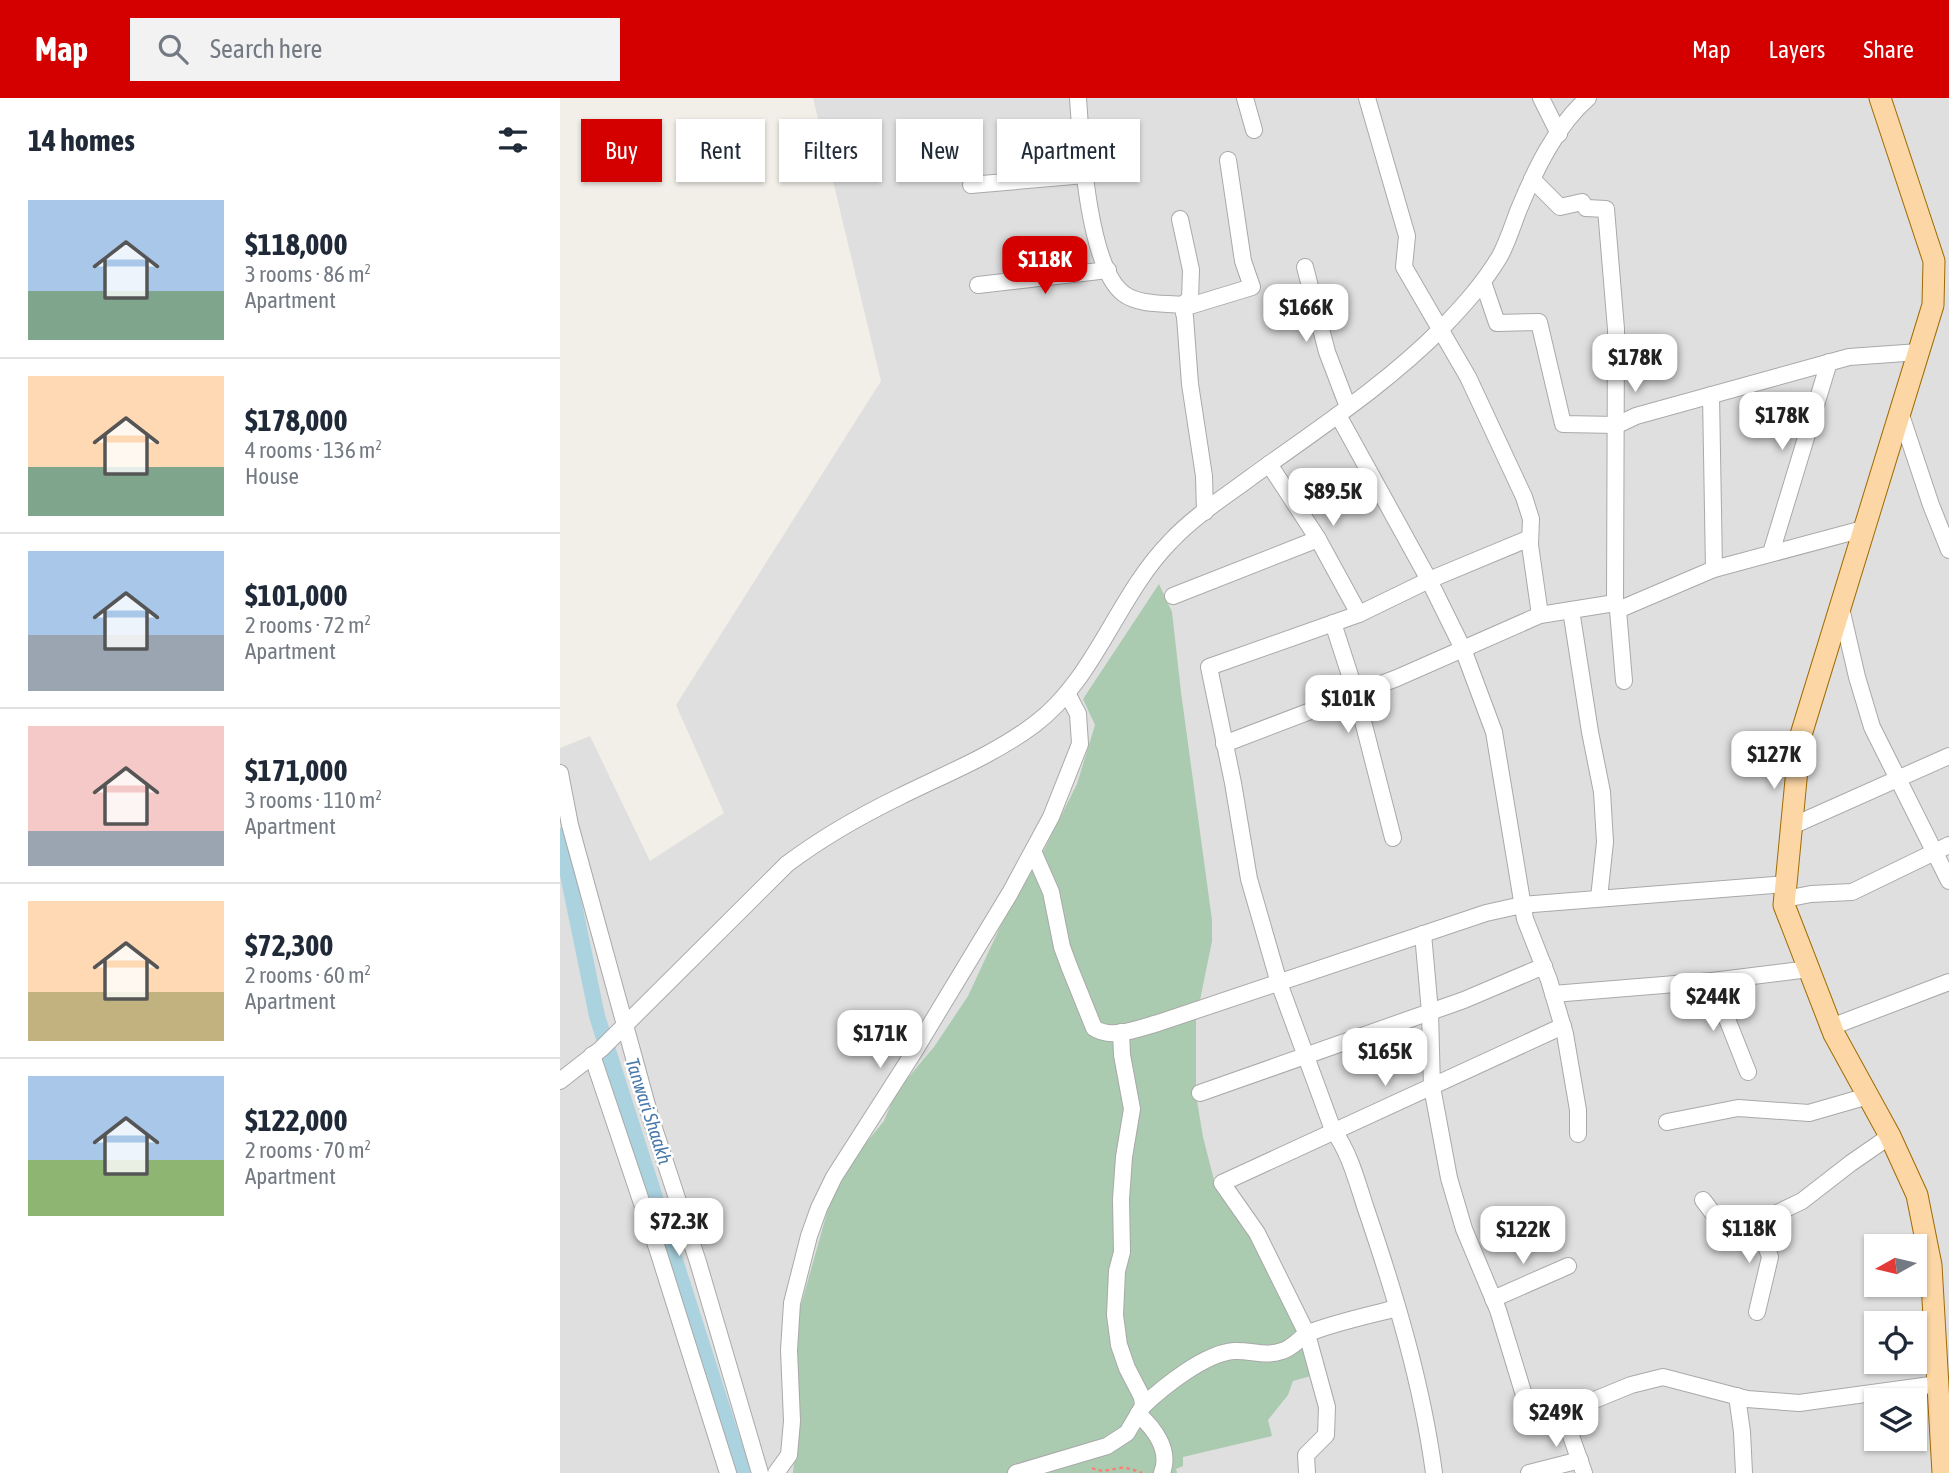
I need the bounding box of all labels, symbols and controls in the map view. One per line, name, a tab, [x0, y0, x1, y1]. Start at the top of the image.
search box	[130, 18, 620, 81]
text: Map	[35, 30, 88, 68]
icon: search	[154, 30, 192, 68]
text: Search here	[210, 34, 322, 64]
text: Map	[1692, 36, 1731, 63]
text: Layers	[1769, 36, 1825, 63]
text: Share	[1863, 36, 1914, 63]
chip: Buy	[581, 119, 662, 182]
chip: Rent	[676, 119, 765, 182]
chip: Filters	[779, 119, 882, 182]
chip: New	[896, 119, 983, 182]
chip: Apartment	[997, 119, 1140, 182]
icon: filters	[494, 121, 532, 159]
text: 14 homes	[28, 123, 135, 157]
text: $118,000	[245, 227, 348, 261]
icon: home	[84, 228, 168, 312]
pin: $118K	[996, 236, 1094, 296]
text: $118K	[1018, 246, 1072, 272]
text: 3 rooms · 86 m²	[245, 261, 371, 287]
pin: $166K	[1257, 285, 1355, 344]
text: Apartment	[245, 287, 336, 313]
text: $166K	[1279, 294, 1333, 320]
pin: $178K	[1586, 334, 1684, 394]
text: $178K	[1608, 344, 1662, 370]
pin: $178K	[1733, 392, 1831, 452]
text: $178K	[1755, 402, 1809, 428]
text: $178,000	[245, 403, 348, 437]
icon: home	[84, 404, 168, 488]
text: 4 rooms · 136 m²	[245, 437, 382, 463]
text: House	[245, 463, 299, 489]
pin: $89.5K	[1276, 468, 1390, 528]
text: $89.5K	[1304, 478, 1362, 504]
text: $101,000	[245, 578, 348, 612]
icon: home	[84, 579, 168, 663]
text: 2 rooms · 72 m²	[245, 612, 371, 638]
text: Apartment	[245, 638, 336, 664]
pin: $101K	[1299, 676, 1397, 735]
text: $101K	[1321, 685, 1375, 711]
pin: $127K	[1725, 732, 1823, 791]
text: $127K	[1747, 741, 1801, 767]
text: $171,000	[245, 753, 348, 787]
icon: home	[84, 754, 168, 838]
text: 3 rooms · 110 m²	[245, 787, 382, 813]
text: Apartment	[245, 813, 336, 839]
text: $72,300	[245, 928, 333, 962]
icon: home	[84, 929, 168, 1013]
text: 2 rooms · 60 m²	[245, 962, 371, 988]
pin: $244K	[1664, 974, 1762, 1033]
text: $244K	[1686, 983, 1740, 1009]
text: Apartment	[245, 988, 336, 1014]
pin: $171K	[831, 1010, 929, 1070]
text: $171K	[853, 1020, 907, 1046]
pin: $165K	[1336, 1028, 1434, 1088]
text: $165K	[1358, 1038, 1412, 1064]
water label: Tanwari Shaakh	[622, 1055, 676, 1167]
text: $122,000	[245, 1103, 348, 1137]
icon: home	[84, 1104, 168, 1188]
text: 2 rooms · 70 m²	[245, 1137, 371, 1163]
text: Apartment	[245, 1163, 336, 1189]
pin: $72.3K	[622, 1198, 736, 1258]
pin: $122K	[1474, 1206, 1572, 1266]
pin: $118K	[1700, 1206, 1798, 1265]
text: $72.3K	[650, 1208, 708, 1234]
text: $118K	[1722, 1215, 1776, 1241]
text: $122K	[1496, 1216, 1550, 1242]
north arrow	[1864, 1234, 1927, 1297]
map controls	[1864, 1234, 1927, 1451]
button: locate	[1864, 1311, 1927, 1374]
button: layers	[1864, 1388, 1927, 1451]
pin: $249K	[1507, 1390, 1605, 1449]
text: $249K	[1529, 1399, 1583, 1425]

